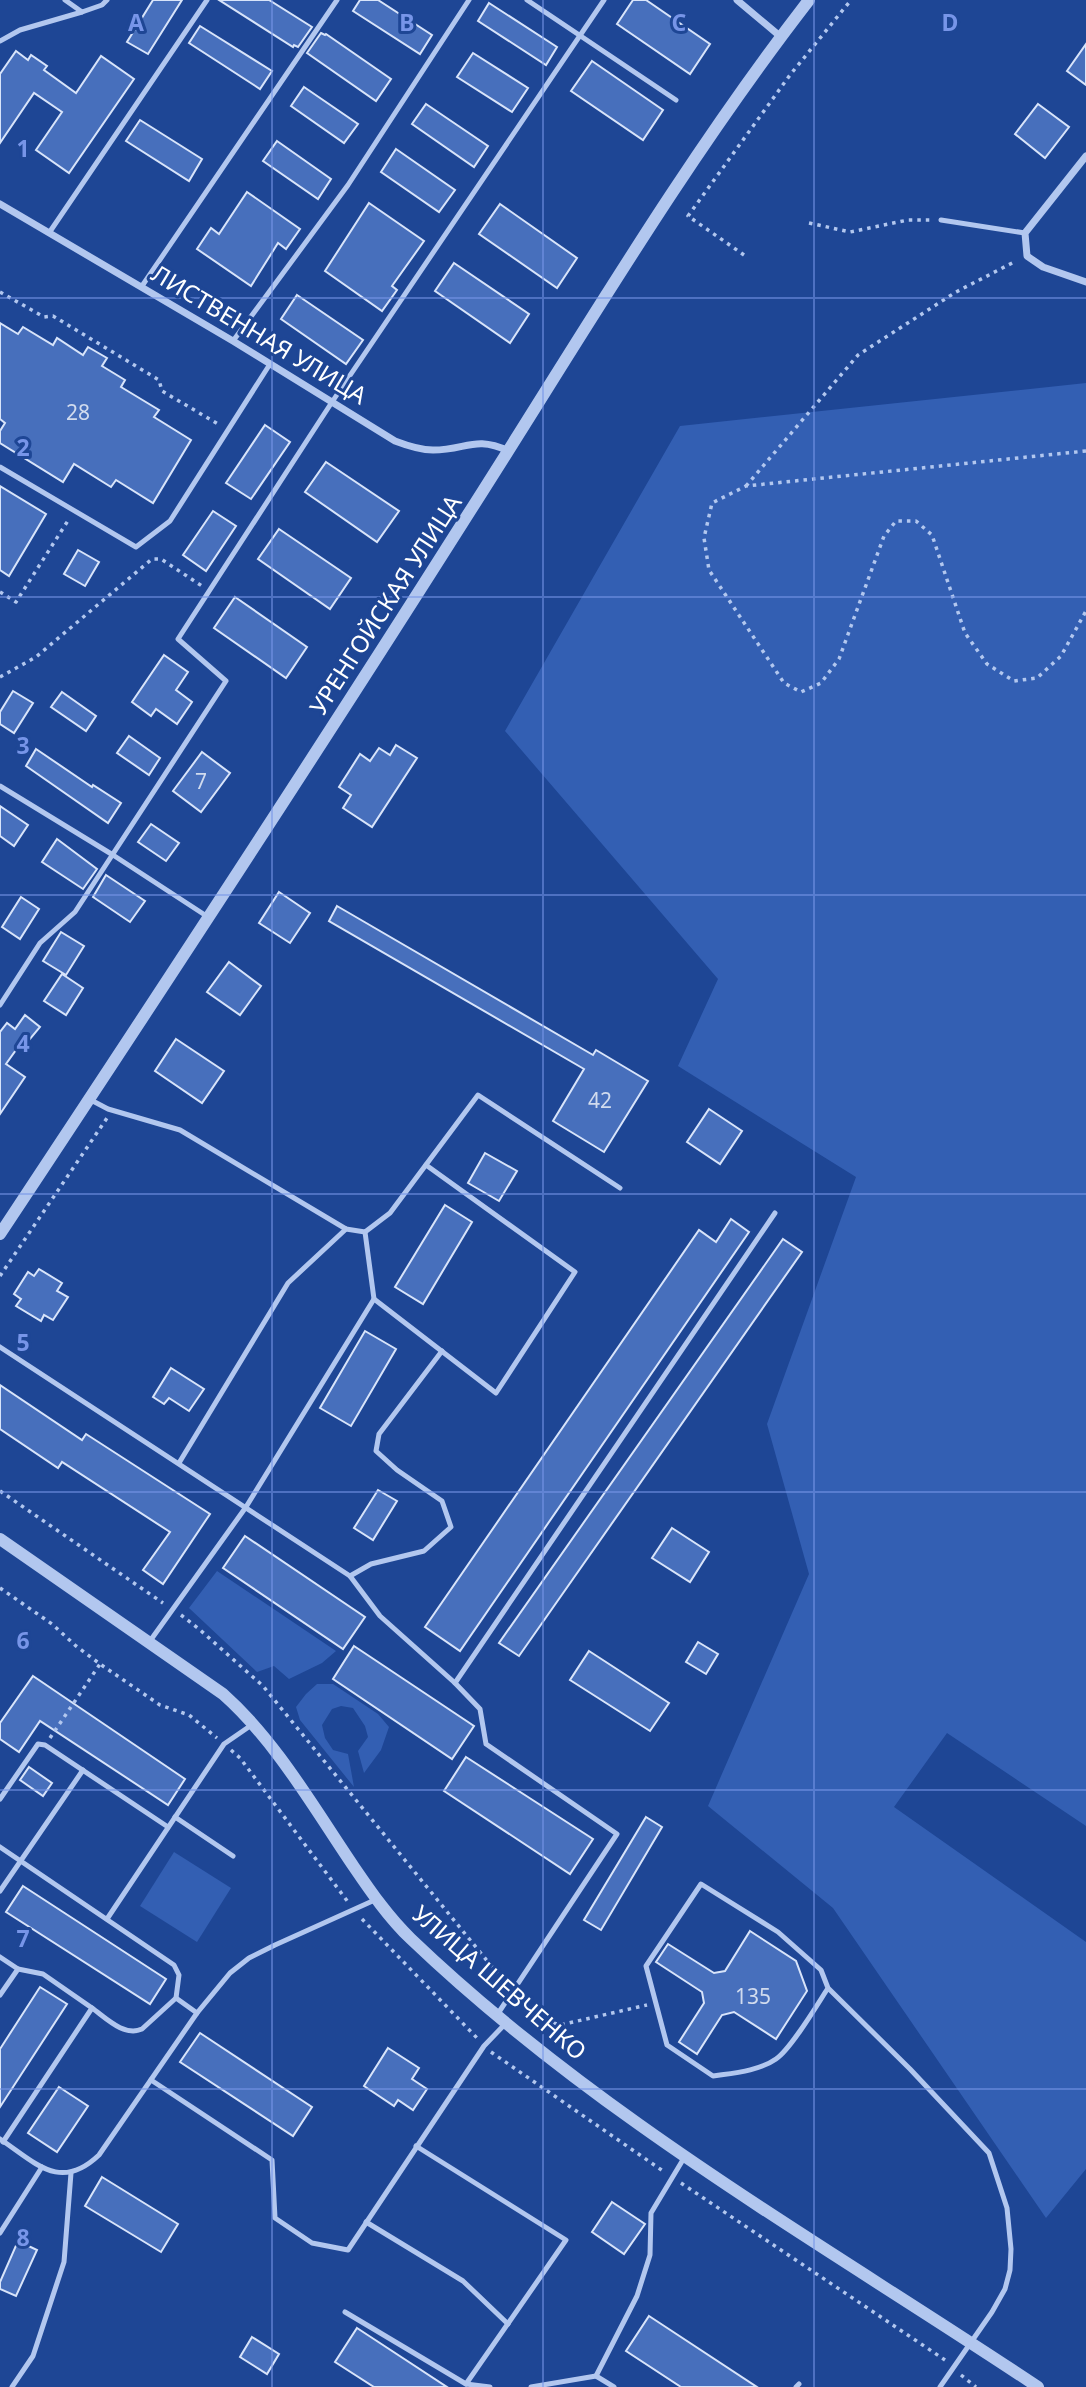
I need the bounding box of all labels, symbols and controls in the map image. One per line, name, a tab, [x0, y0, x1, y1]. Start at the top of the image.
text: A	[128, 6, 144, 38]
text: B	[399, 6, 415, 38]
text: C	[672, 6, 687, 38]
text: D	[942, 6, 958, 38]
text: 1	[16, 132, 30, 164]
street label: ЛИСТВЕННАЯ УЛИЦА	[146, 256, 374, 411]
house number: 28	[66, 398, 90, 426]
text: 2	[16, 431, 30, 463]
street label: УРЕНГОЙСКАЯ УЛИЦА	[301, 487, 469, 721]
text: 3	[16, 729, 30, 761]
house number: 7	[195, 767, 207, 795]
text: 4	[16, 1027, 30, 1059]
house number: 42	[588, 1086, 612, 1114]
text: 5	[16, 1326, 30, 1358]
text: 6	[16, 1624, 30, 1656]
street label: УЛИЦА ШЕВЧЕНКО	[406, 1897, 594, 2067]
text: 7	[16, 1922, 30, 1954]
house number: 135	[735, 1982, 771, 2010]
text: 8	[16, 2221, 30, 2253]

